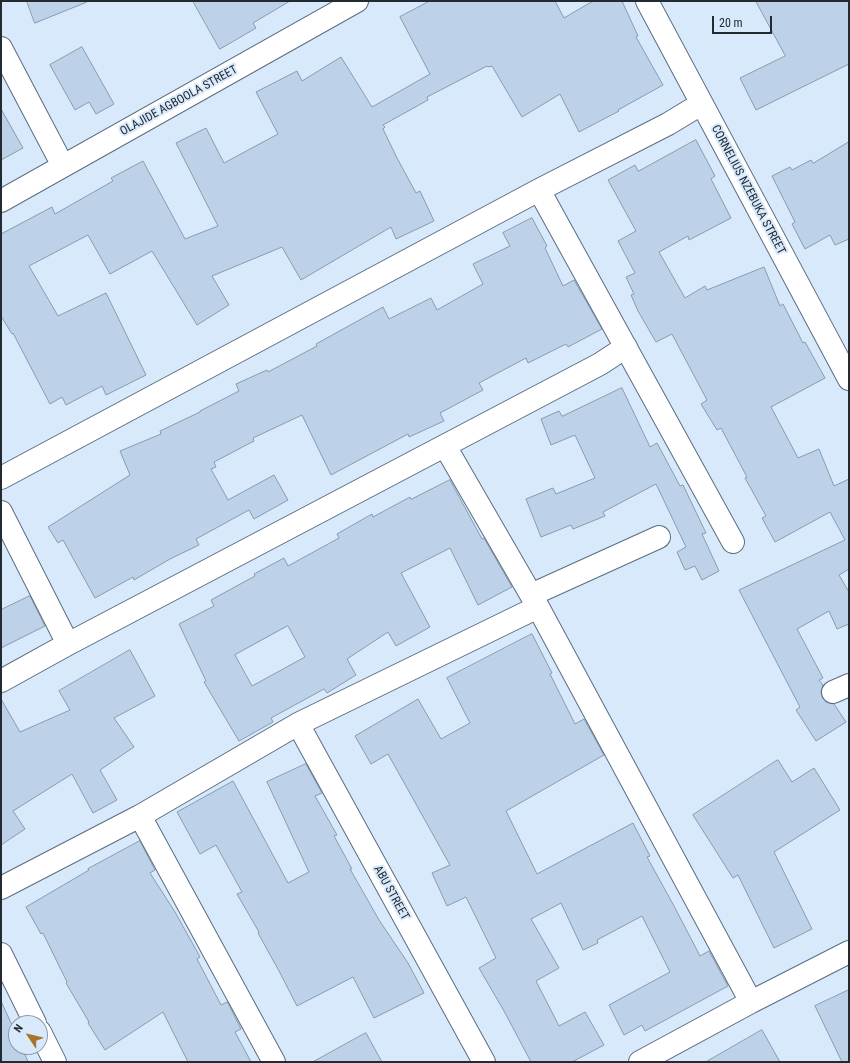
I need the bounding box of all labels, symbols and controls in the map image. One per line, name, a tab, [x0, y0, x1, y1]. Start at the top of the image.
scale bar	[714, 8, 774, 34]
text: 20 m	[719, 16, 743, 30]
street label: OLAJIDE AGBOOLA STREET	[118, 63, 240, 139]
street label: CORNELIUS NZEBUKA STREET	[708, 123, 788, 257]
street label: ABU STREET	[370, 863, 412, 923]
north arrow	[8, 1015, 48, 1055]
text: N	[11, 1022, 26, 1035]

